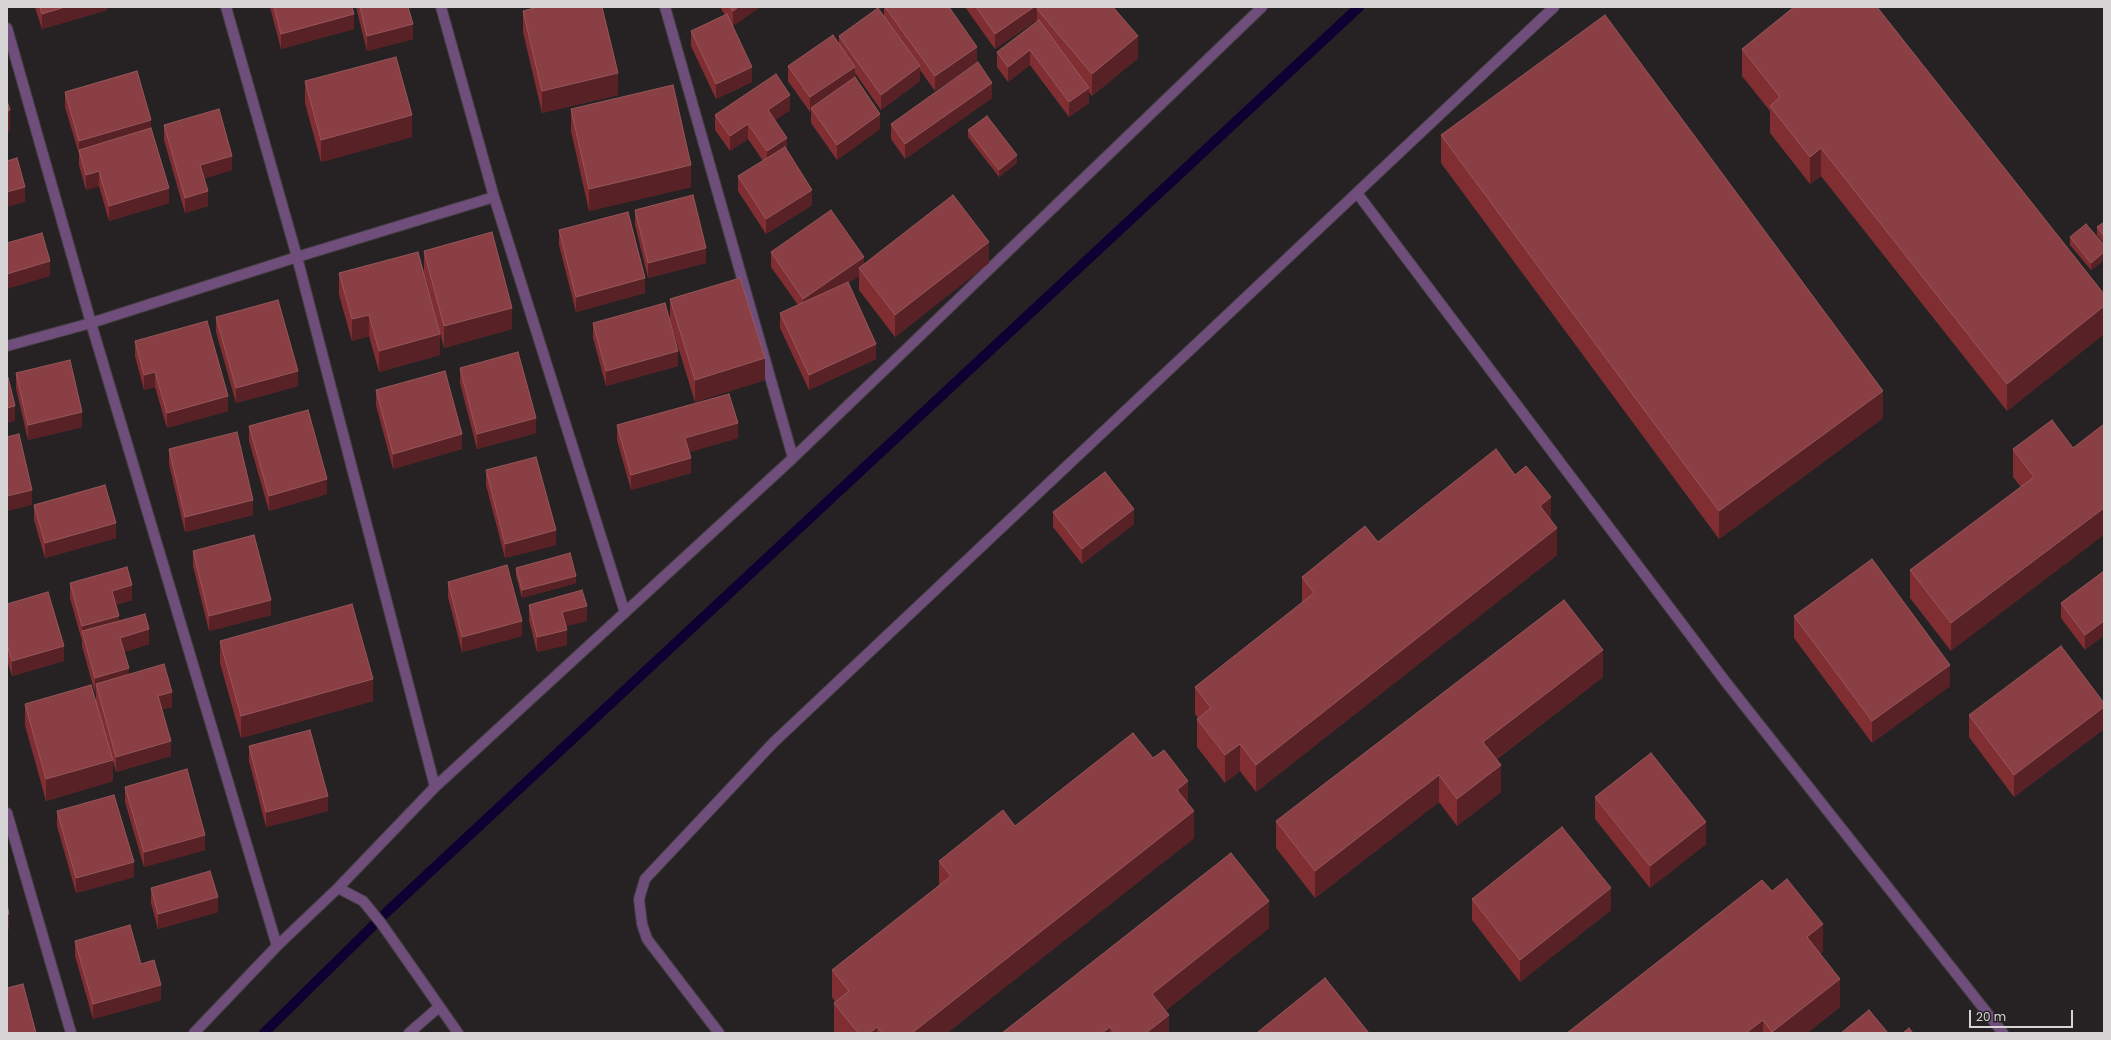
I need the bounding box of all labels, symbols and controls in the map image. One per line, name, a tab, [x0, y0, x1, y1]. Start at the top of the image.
scale bar	[1971, 1002, 2075, 1028]
text: 20 m	[1976, 1008, 2006, 1025]

